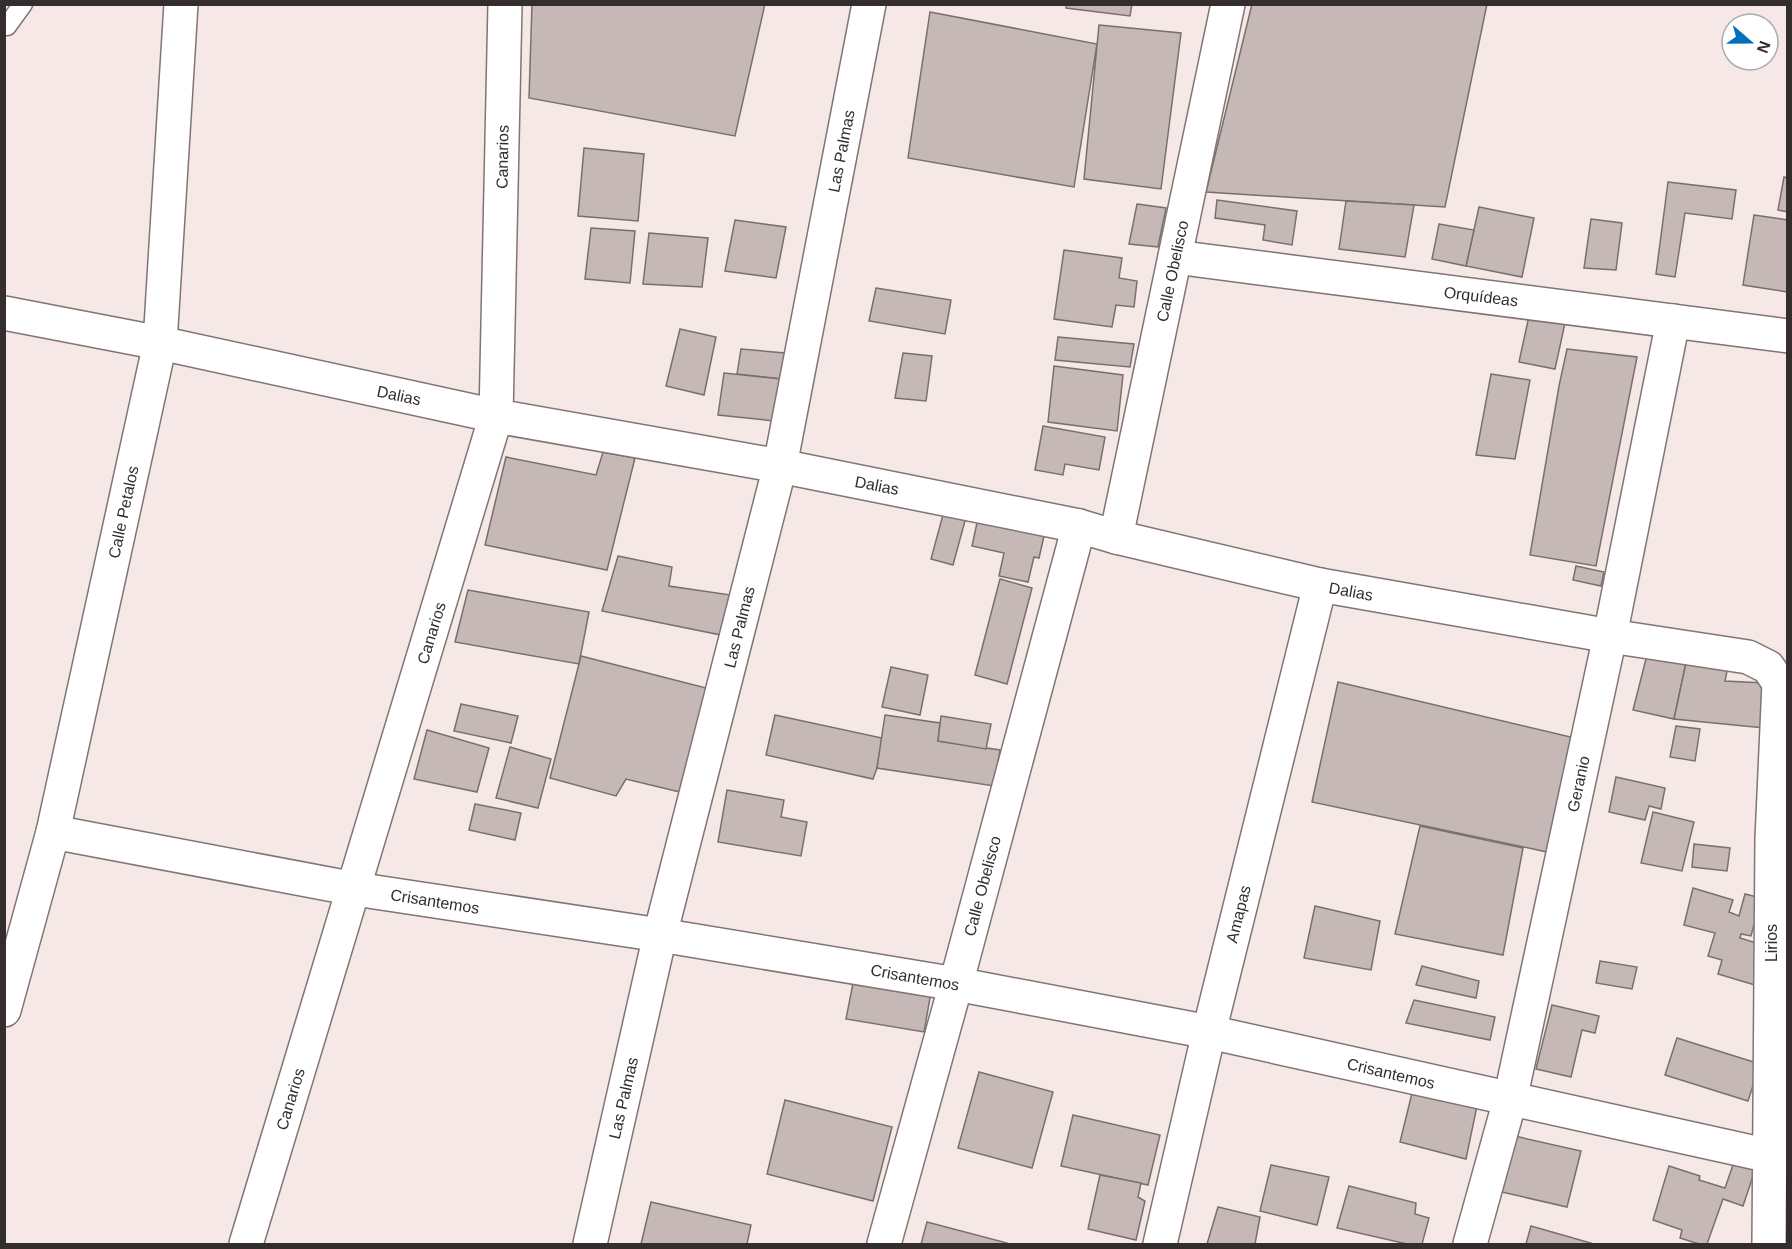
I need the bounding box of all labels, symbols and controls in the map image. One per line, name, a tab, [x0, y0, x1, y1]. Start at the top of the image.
north arrow	[1720, 12, 1780, 72]
text: N	[1754, 39, 1774, 55]
street label: Las Palmas	[825, 108, 858, 194]
street label: Canarios	[493, 125, 512, 189]
street label: Calle Obelisco	[1153, 219, 1192, 323]
street label: Orquídeas	[1443, 284, 1519, 309]
street label: Dalias	[375, 383, 422, 408]
street label: Calle Petalos	[105, 464, 142, 560]
street label: Dalias	[853, 473, 900, 498]
street label: Dalias	[1328, 579, 1374, 604]
street label: Las Palmas	[721, 585, 758, 670]
street label: Canarios	[414, 600, 449, 666]
street label: Geranio	[1564, 754, 1593, 814]
street label: Calle Obelisco	[961, 834, 1004, 938]
street label: Amapas	[1223, 884, 1254, 945]
street label: Crisantemos	[389, 886, 481, 917]
street label: Lirios	[1763, 924, 1780, 962]
street label: Crisantemos	[869, 961, 961, 994]
street label: Las Palmas	[606, 1055, 641, 1141]
street label: Crisantemos	[1345, 1055, 1437, 1092]
street label: Canarios	[273, 1066, 308, 1132]

